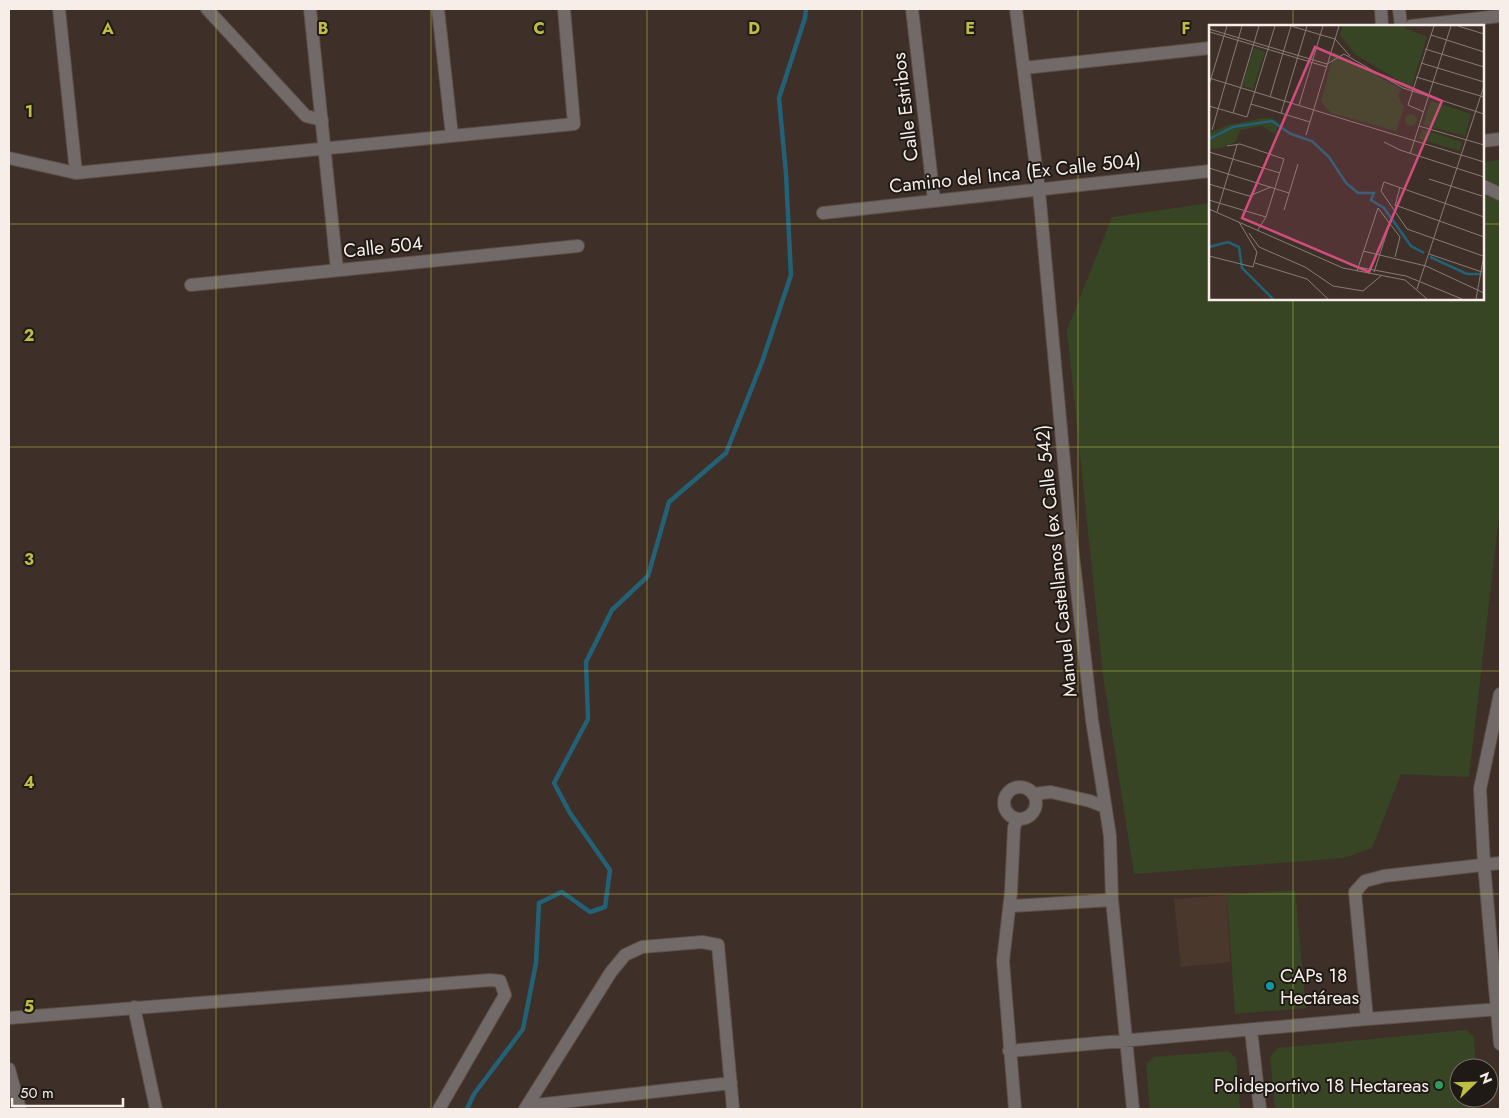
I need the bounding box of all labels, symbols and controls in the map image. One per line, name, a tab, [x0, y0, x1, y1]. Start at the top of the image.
text: A	[101, 17, 114, 40]
text: B	[318, 17, 328, 40]
text: C	[533, 17, 545, 40]
text: D	[748, 17, 760, 40]
text: E	[965, 17, 975, 40]
text: F	[1182, 17, 1190, 40]
inset map	[1209, 25, 1484, 300]
street label: Calle Estribos	[885, 51, 925, 163]
text: 1	[25, 100, 33, 123]
street label: Camino del Inca (Ex Calle 504)	[888, 146, 1142, 200]
street label: Calle 504	[342, 229, 424, 265]
text: 2	[24, 324, 34, 347]
street label: Manuel Castellanos (ex Calle 542)	[1028, 423, 1084, 699]
text: 3	[24, 548, 34, 571]
text: 4	[23, 771, 35, 794]
place label: CAPs 18 Hectáreas	[1280, 962, 1359, 1011]
marker: CAPs 18 Hectáreas	[1264, 980, 1276, 992]
text: 5	[24, 995, 34, 1018]
north arrow	[1449, 1058, 1499, 1108]
text: N	[1475, 1069, 1497, 1087]
place label: Polideportivo 18 Hectareas	[1214, 1072, 1429, 1099]
scale bar	[12, 1076, 124, 1108]
marker: Polideportivo 18 Hectareas	[1433, 1079, 1445, 1091]
text: 50 m	[20, 1082, 54, 1104]

